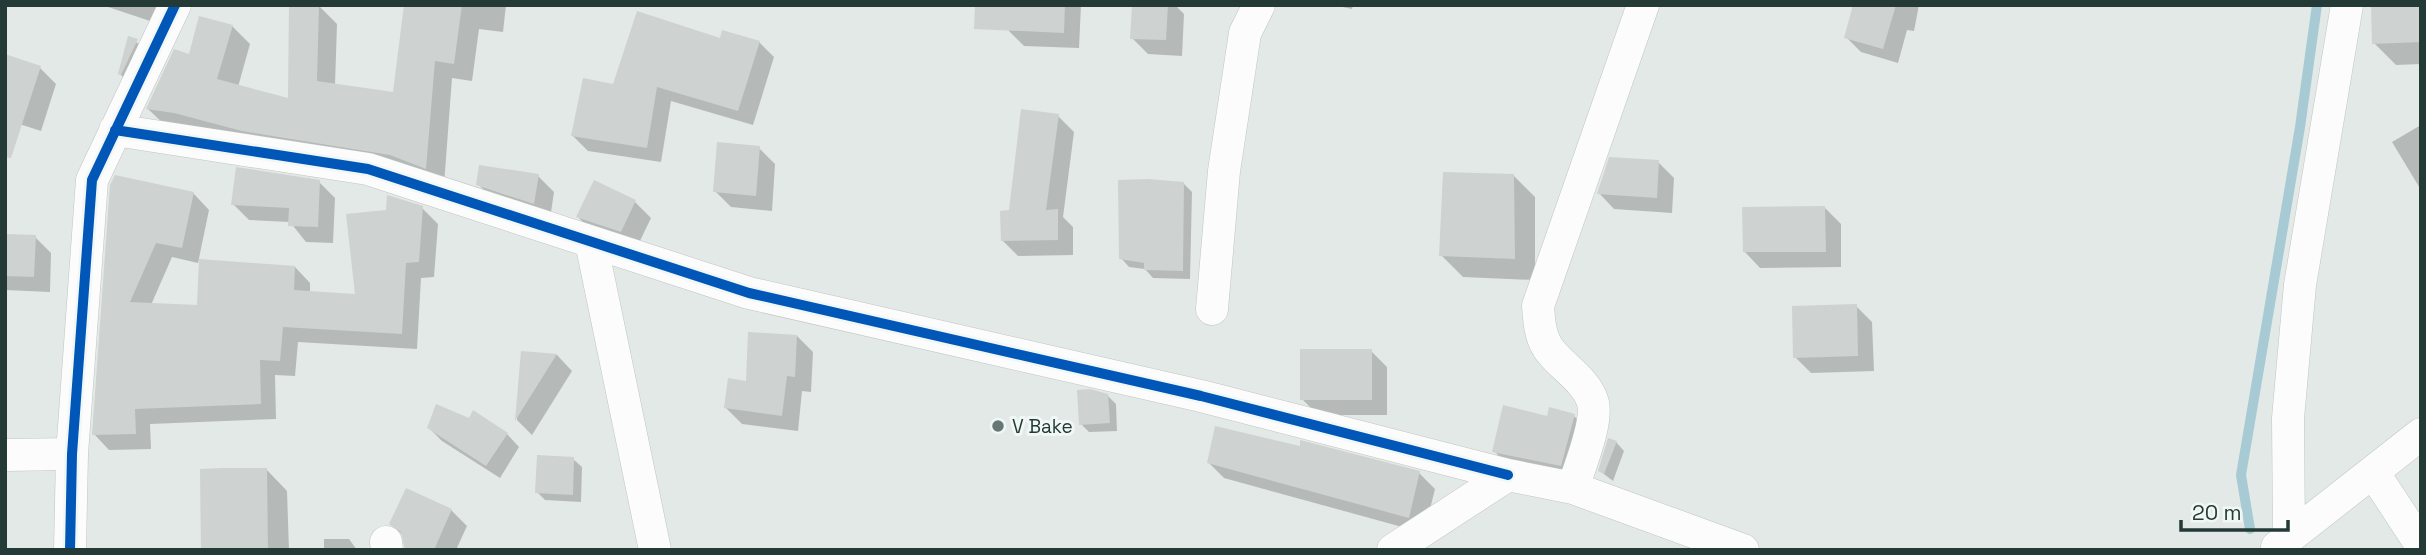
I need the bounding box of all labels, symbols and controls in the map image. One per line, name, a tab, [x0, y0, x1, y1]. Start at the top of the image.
place label: V Bake	[1012, 414, 1073, 439]
marker: V Bake	[990, 418, 1006, 434]
scale bar	[2181, 489, 2288, 532]
text: 20 m	[2192, 499, 2242, 526]

